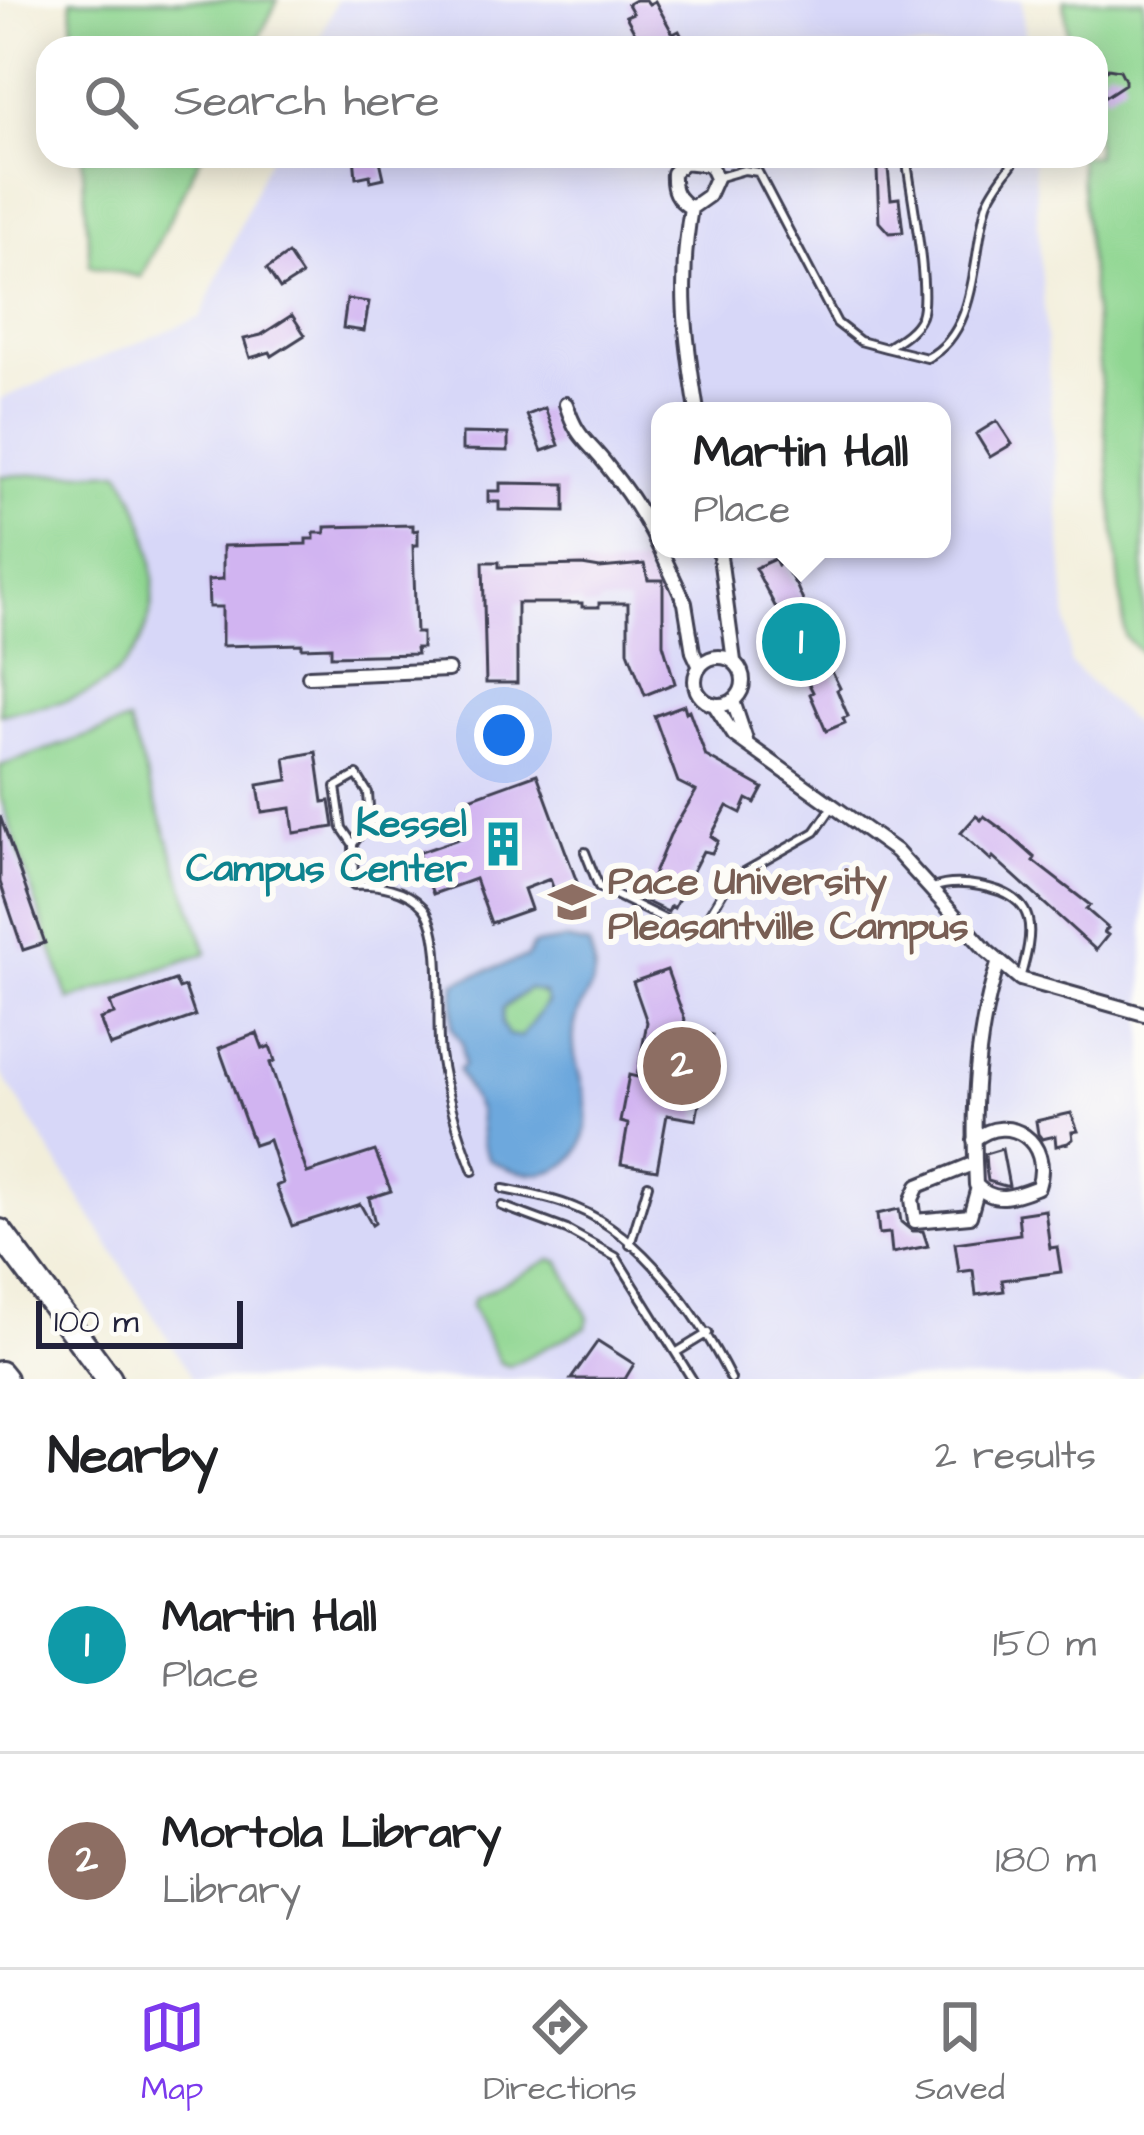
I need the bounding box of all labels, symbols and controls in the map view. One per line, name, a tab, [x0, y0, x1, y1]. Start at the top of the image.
search box	[36, 36, 1108, 168]
icon: search	[78, 69, 144, 135]
text: Search here	[174, 71, 440, 133]
popup	[651, 402, 951, 558]
text: Martin Hall	[694, 422, 908, 484]
text: Place	[694, 484, 790, 538]
pin: 1	[762, 597, 840, 687]
your location	[474, 705, 534, 765]
place label: Kessel Campus Center	[186, 798, 467, 897]
building icon: Kessel Campus Center	[478, 819, 528, 869]
place label: Pace University Pleasantville Campus	[608, 856, 969, 955]
school or university icon: Pace University Pleasantville Campus	[547, 877, 597, 927]
pin: 2	[643, 1021, 721, 1111]
scale bar	[36, 1295, 243, 1348]
text: 100 m	[54, 1299, 139, 1345]
text: Nearby	[48, 1422, 218, 1493]
text: 2 results	[935, 1430, 1096, 1484]
text: Martin Hall	[162, 1587, 377, 1649]
text: 1	[85, 1618, 90, 1672]
text: 150 m	[993, 1618, 1096, 1672]
text: Place	[162, 1649, 259, 1703]
text: Mortola Library	[162, 1803, 501, 1865]
text: 2	[76, 1834, 98, 1888]
text: 180 m	[995, 1834, 1096, 1888]
text: Library	[162, 1865, 301, 1919]
tab: Map	[139, 1994, 205, 2112]
tab: Directions	[483, 1994, 637, 2112]
tab: Saved	[915, 1994, 1005, 2112]

